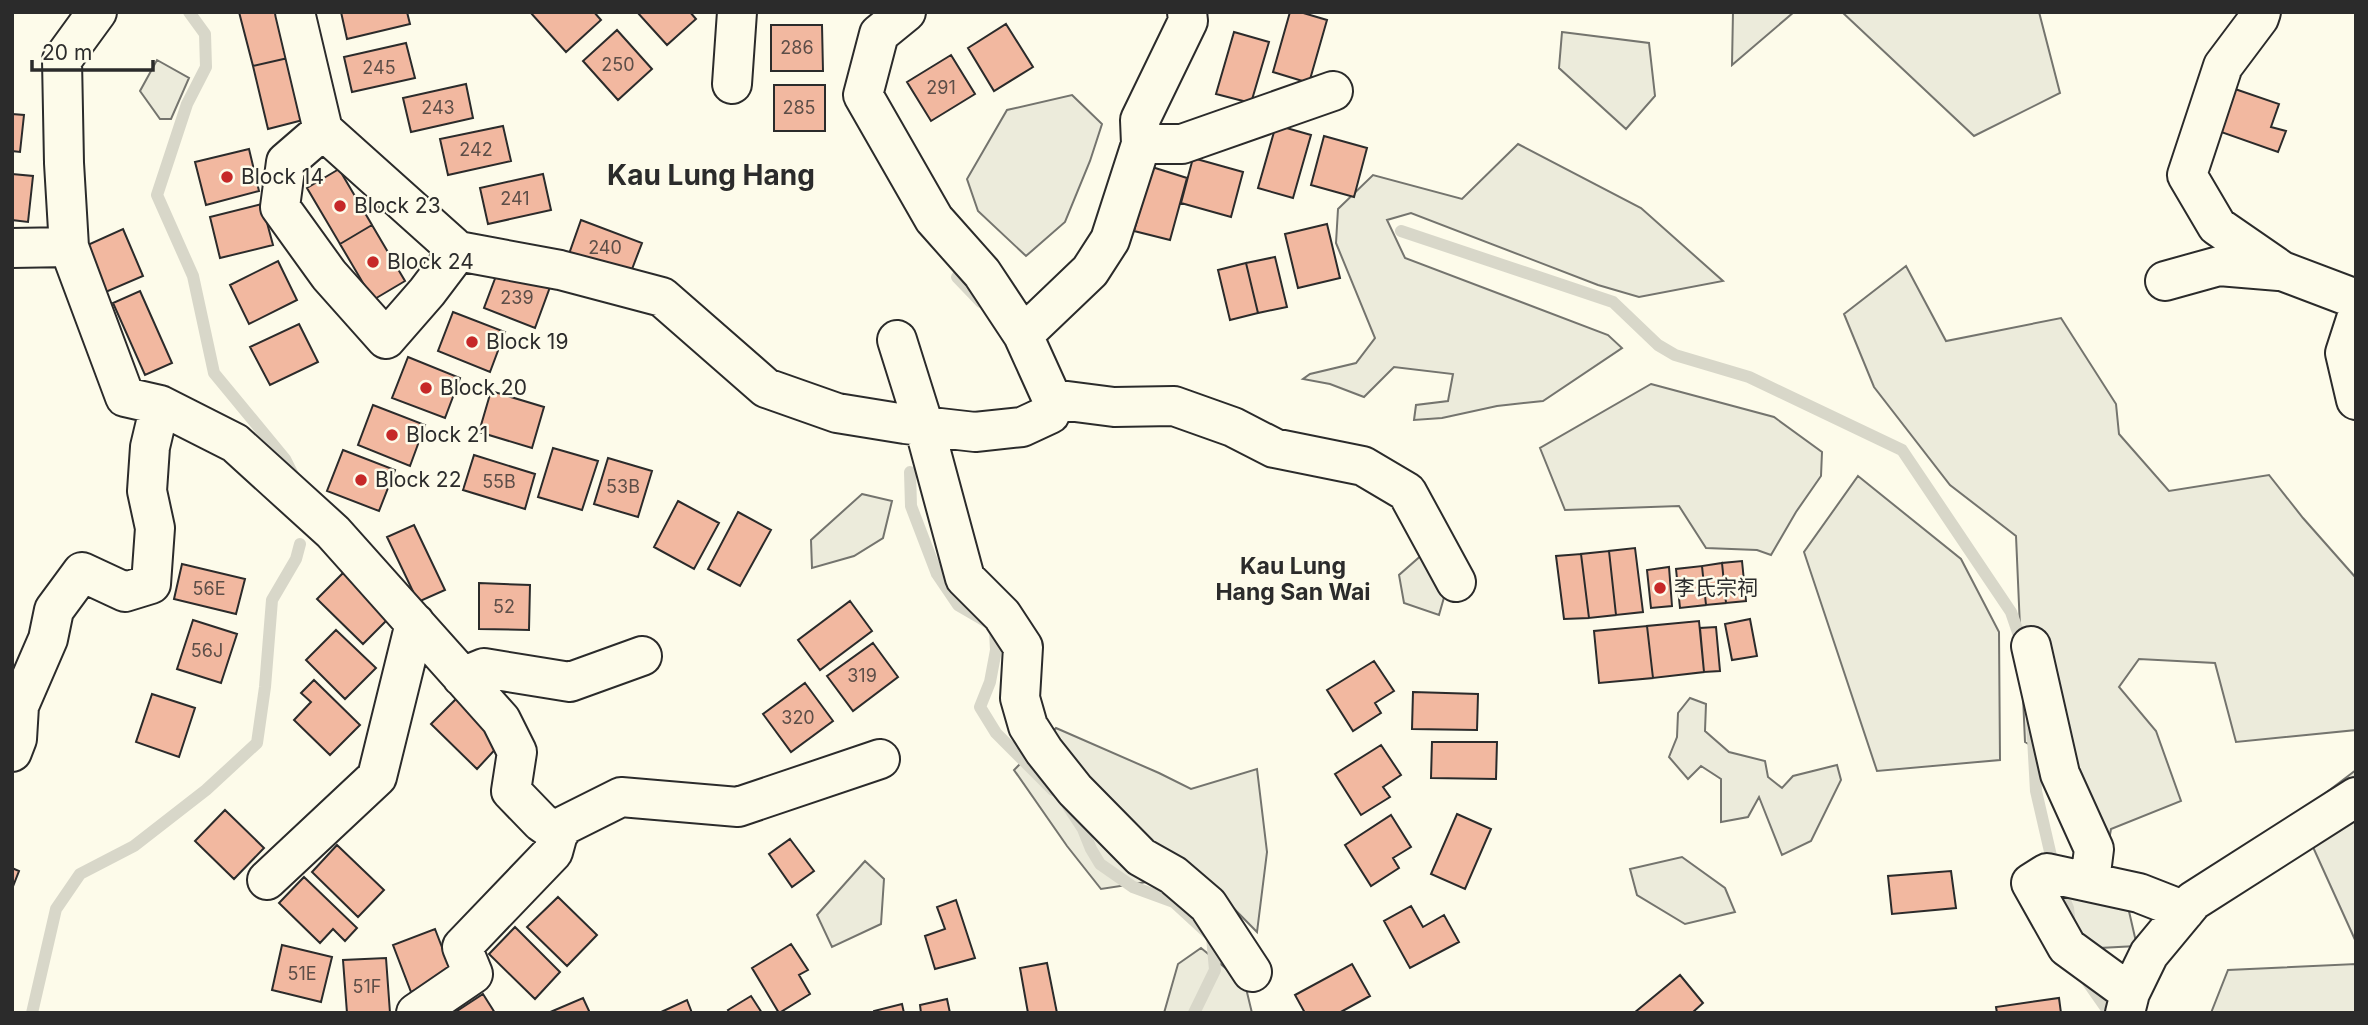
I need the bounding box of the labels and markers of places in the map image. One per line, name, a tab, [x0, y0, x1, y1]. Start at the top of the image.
place label: Block 14	[241, 164, 324, 189]
marker: Block 14	[219, 169, 235, 185]
place label: Block 23	[354, 193, 441, 218]
marker: Block 23	[332, 198, 348, 214]
place label: Block 24	[387, 249, 474, 274]
marker: Block 24	[365, 254, 381, 270]
place label: Block 19	[486, 329, 568, 354]
marker: Block 19	[464, 334, 480, 350]
place label: Block 20	[440, 375, 527, 400]
marker: Block 20	[418, 380, 434, 396]
place label: Block 21	[406, 422, 488, 447]
marker: Block 21	[384, 427, 400, 443]
place label: Block 22	[375, 467, 461, 492]
marker: Block 22	[353, 472, 369, 488]
place label: 李氏宗祠	[1674, 575, 1758, 600]
marker: 李氏宗祠	[1652, 580, 1668, 596]

